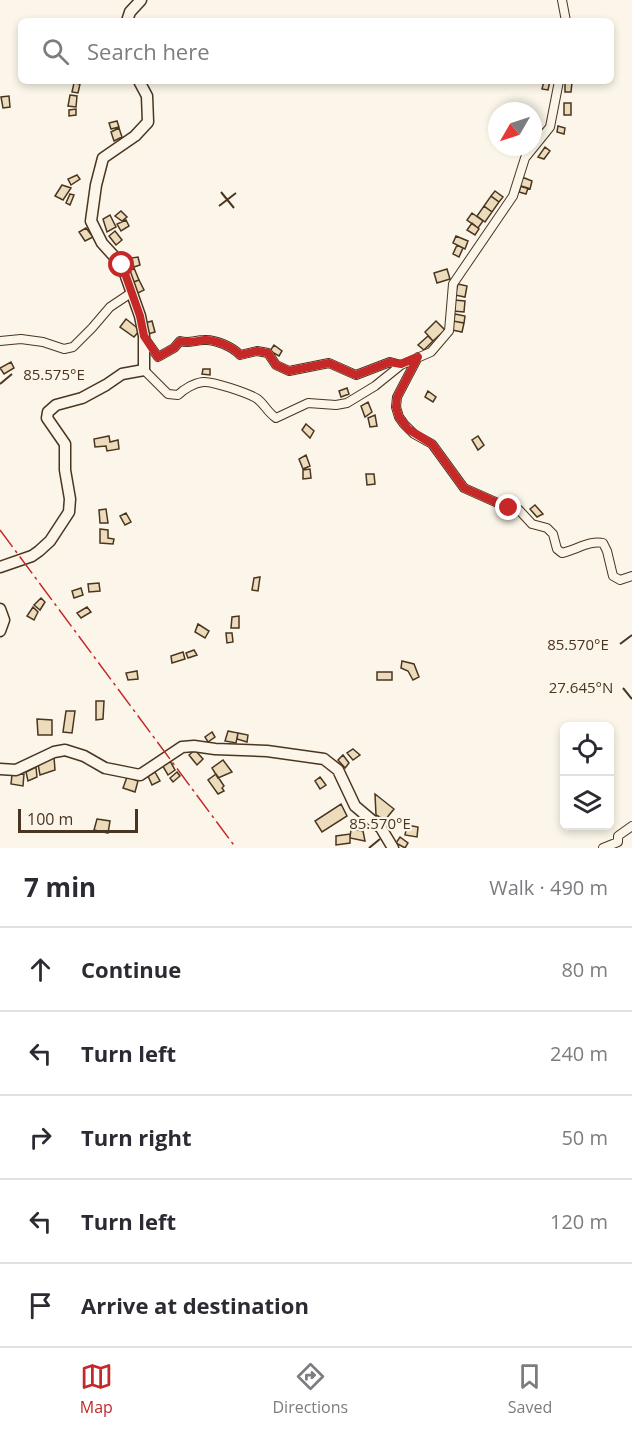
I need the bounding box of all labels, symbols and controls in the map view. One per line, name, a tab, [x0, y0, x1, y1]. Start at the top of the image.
search box	[18, 18, 614, 84]
icon: search	[39, 35, 72, 68]
text: Search here	[87, 36, 210, 66]
north arrow	[488, 102, 542, 156]
route start	[108, 251, 134, 277]
text: 85.575°E	[23, 364, 85, 384]
route end	[495, 494, 521, 520]
text: 85.570°E	[547, 634, 609, 654]
text: 27.645°N	[549, 677, 613, 697]
map controls	[560, 722, 614, 830]
button: locate	[560, 722, 614, 776]
button: layers	[560, 776, 614, 830]
scale bar	[18, 806, 138, 834]
text: 100 m	[27, 808, 73, 830]
text: 85.570°E	[349, 813, 411, 833]
text: 7 min	[24, 869, 96, 905]
text: Walk · 490 m	[489, 874, 608, 901]
icon: ahead	[24, 953, 57, 986]
text: Continue	[81, 954, 181, 984]
text: 80 m	[561, 956, 608, 983]
icon: left	[24, 1037, 57, 1070]
text: Turn left	[81, 1038, 176, 1068]
text: 240 m	[550, 1040, 608, 1067]
icon: right	[24, 1121, 57, 1154]
text: Turn right	[81, 1122, 192, 1152]
text: 50 m	[561, 1124, 608, 1151]
icon: left	[24, 1205, 57, 1238]
text: Turn left	[81, 1206, 176, 1236]
text: 120 m	[550, 1208, 608, 1235]
icon: arrive	[24, 1289, 57, 1322]
text: Arrive at destination	[81, 1290, 309, 1320]
tab: Map	[80, 1360, 113, 1418]
tab: Directions	[272, 1360, 348, 1418]
tab: Saved	[508, 1360, 552, 1418]

